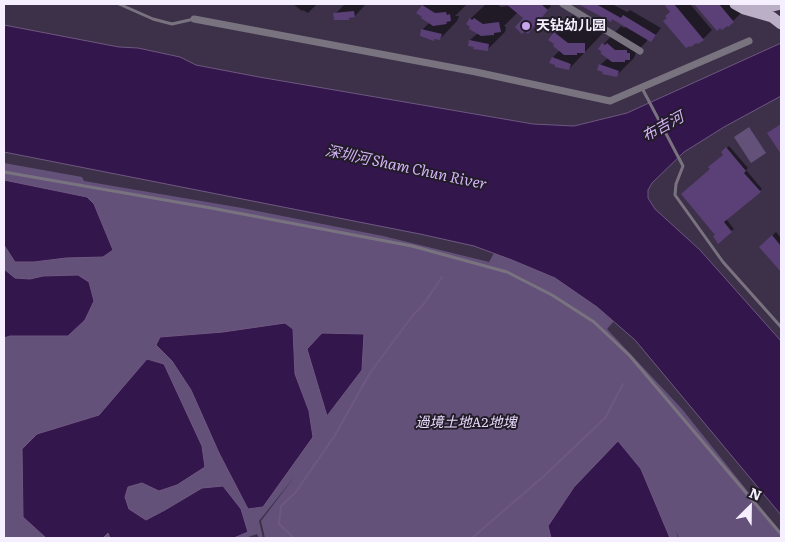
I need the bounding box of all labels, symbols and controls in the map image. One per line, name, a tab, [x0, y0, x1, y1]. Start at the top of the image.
place label: 天钻幼儿园	[536, 18, 606, 34]
marker: 天钻幼儿园	[520, 20, 532, 32]
water label: 布吉河	[639, 108, 687, 146]
water label: 深圳河 Sham Chun River	[324, 142, 488, 194]
park label: 過境土地A2地塊	[416, 415, 516, 431]
north arrow	[725, 482, 775, 532]
text: N	[747, 482, 765, 505]

